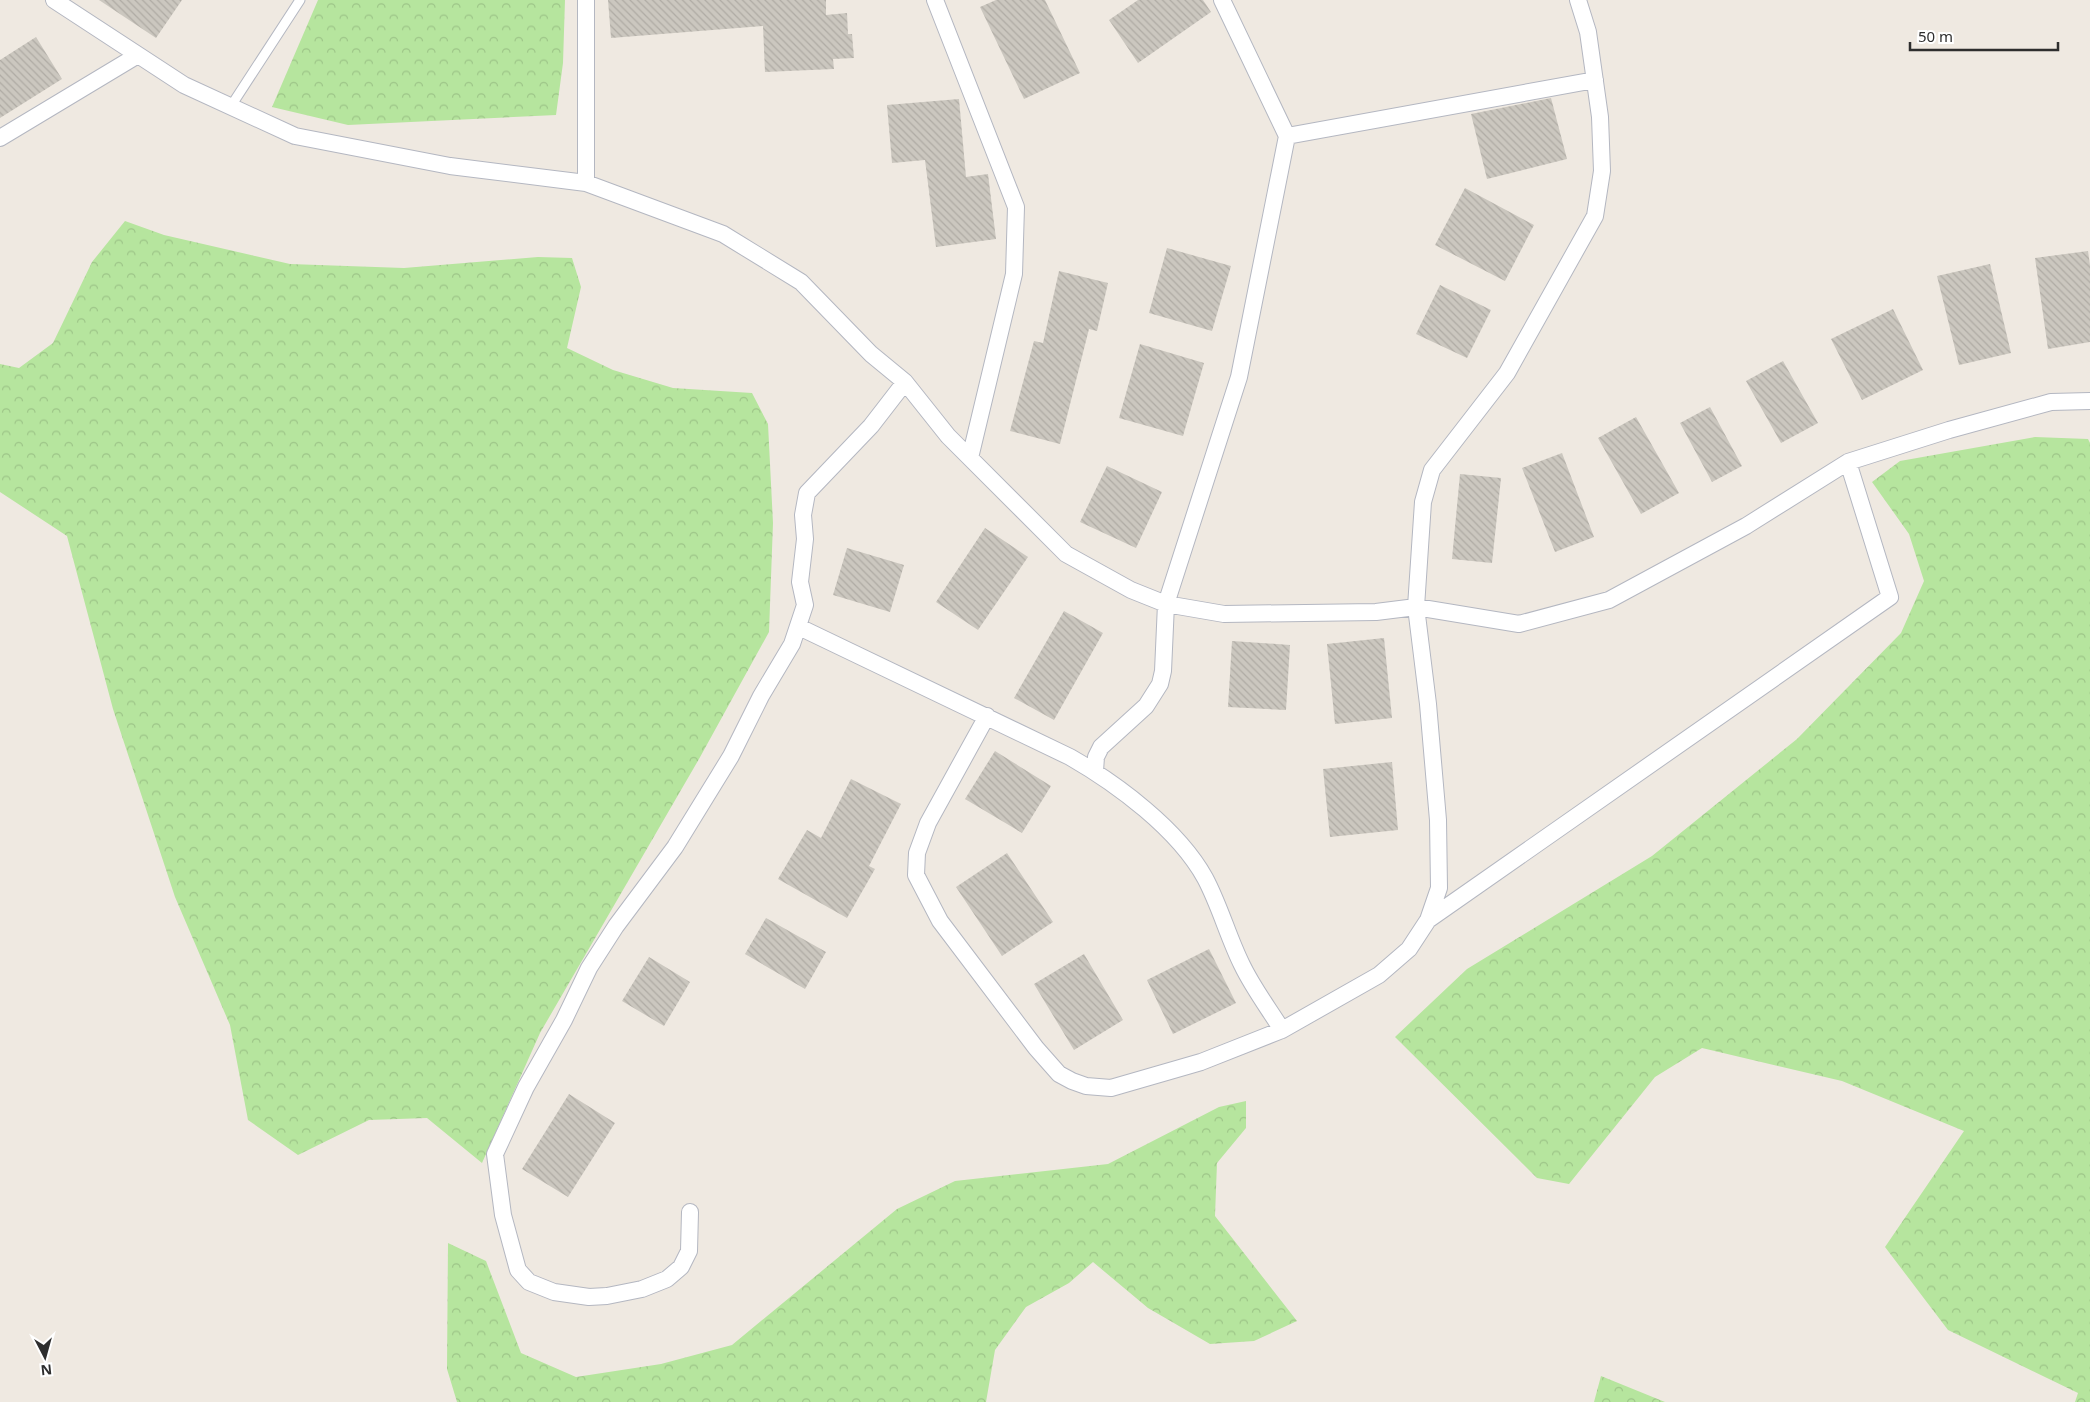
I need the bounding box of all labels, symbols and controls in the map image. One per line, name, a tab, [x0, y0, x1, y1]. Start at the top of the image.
scale bar	[1910, 20, 2058, 52]
text: 50 m	[1918, 26, 1953, 46]
north arrow	[20, 1332, 70, 1382]
text: N	[40, 1360, 53, 1380]

